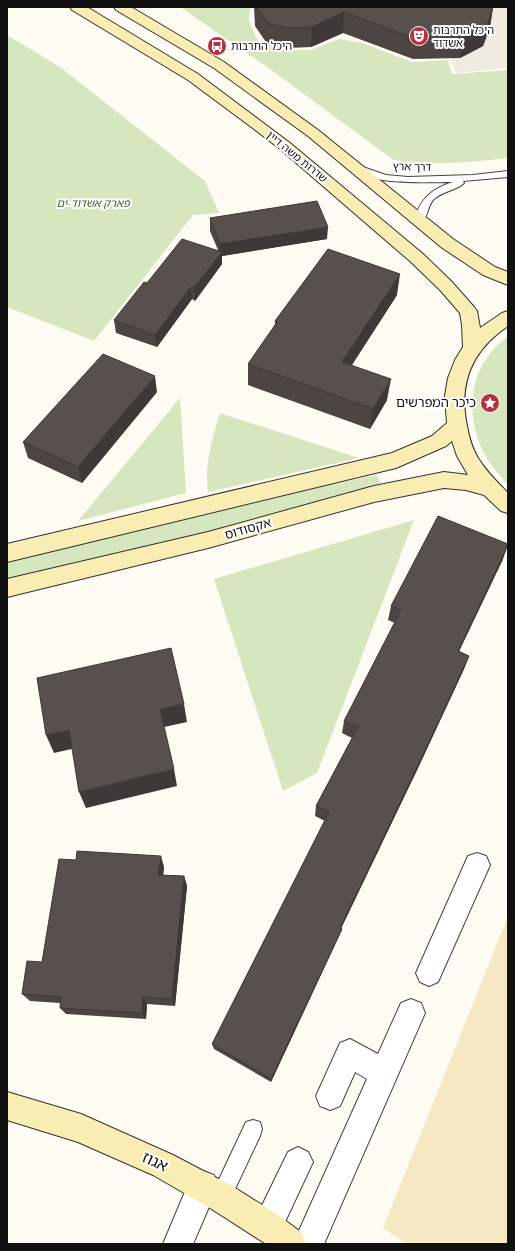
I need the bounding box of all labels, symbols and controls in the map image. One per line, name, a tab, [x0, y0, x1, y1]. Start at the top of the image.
place label: היכל התרבות אשדוד	[433, 22, 494, 52]
theatre icon: היכל התרבות אשדוד	[408, 25, 430, 47]
bus stop icon: היכל התרבות	[206, 35, 228, 57]
place label: היכל התרבות	[231, 38, 292, 55]
street label: שדרות משה דיין	[263, 127, 331, 187]
street label: דרך ארץ	[393, 158, 431, 176]
park label: פארק אשדוד-ים	[56, 195, 131, 212]
place icon: כיכר המפרשים	[479, 392, 501, 414]
place label: כיכר המפרשים	[396, 393, 476, 413]
street label: אקסודוס	[222, 513, 274, 545]
street label: אגוז	[138, 1146, 172, 1178]

